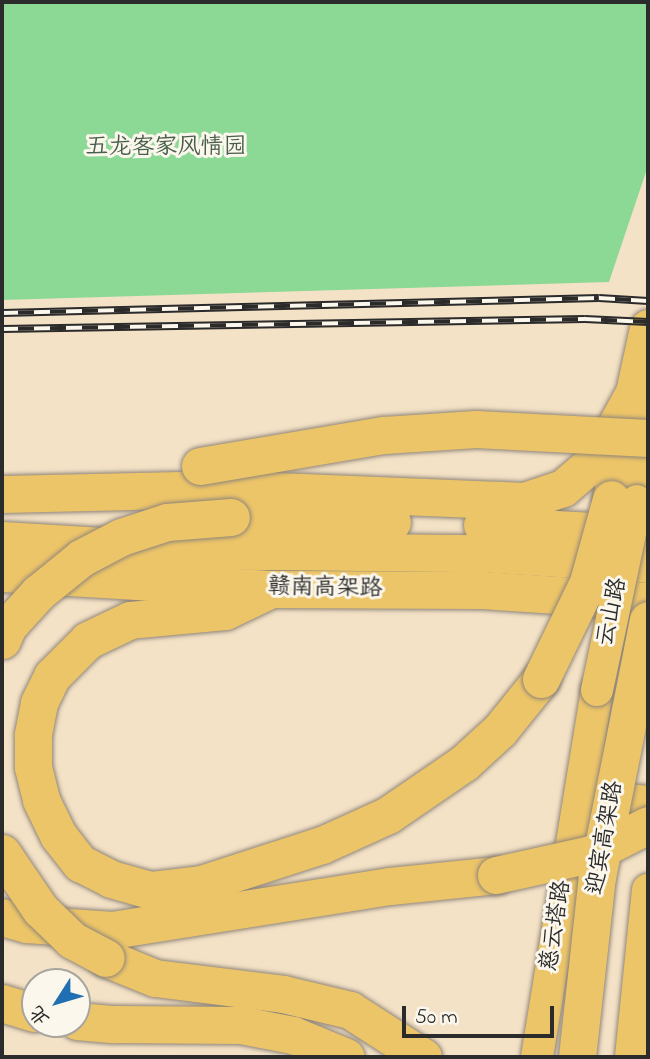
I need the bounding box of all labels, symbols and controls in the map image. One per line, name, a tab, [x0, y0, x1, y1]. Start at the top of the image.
park label: 五龙客家风情园	[86, 134, 246, 162]
street label: 赣南高架路	[267, 574, 383, 604]
street label: 云山路	[592, 575, 634, 649]
street label: 迎宾高架路	[582, 779, 630, 897]
street label: 慈云塔路	[536, 878, 578, 974]
north arrow	[21, 968, 91, 1038]
scale bar	[405, 992, 557, 1036]
text: 北	[24, 999, 57, 1030]
text: 50 m	[415, 1003, 458, 1033]

